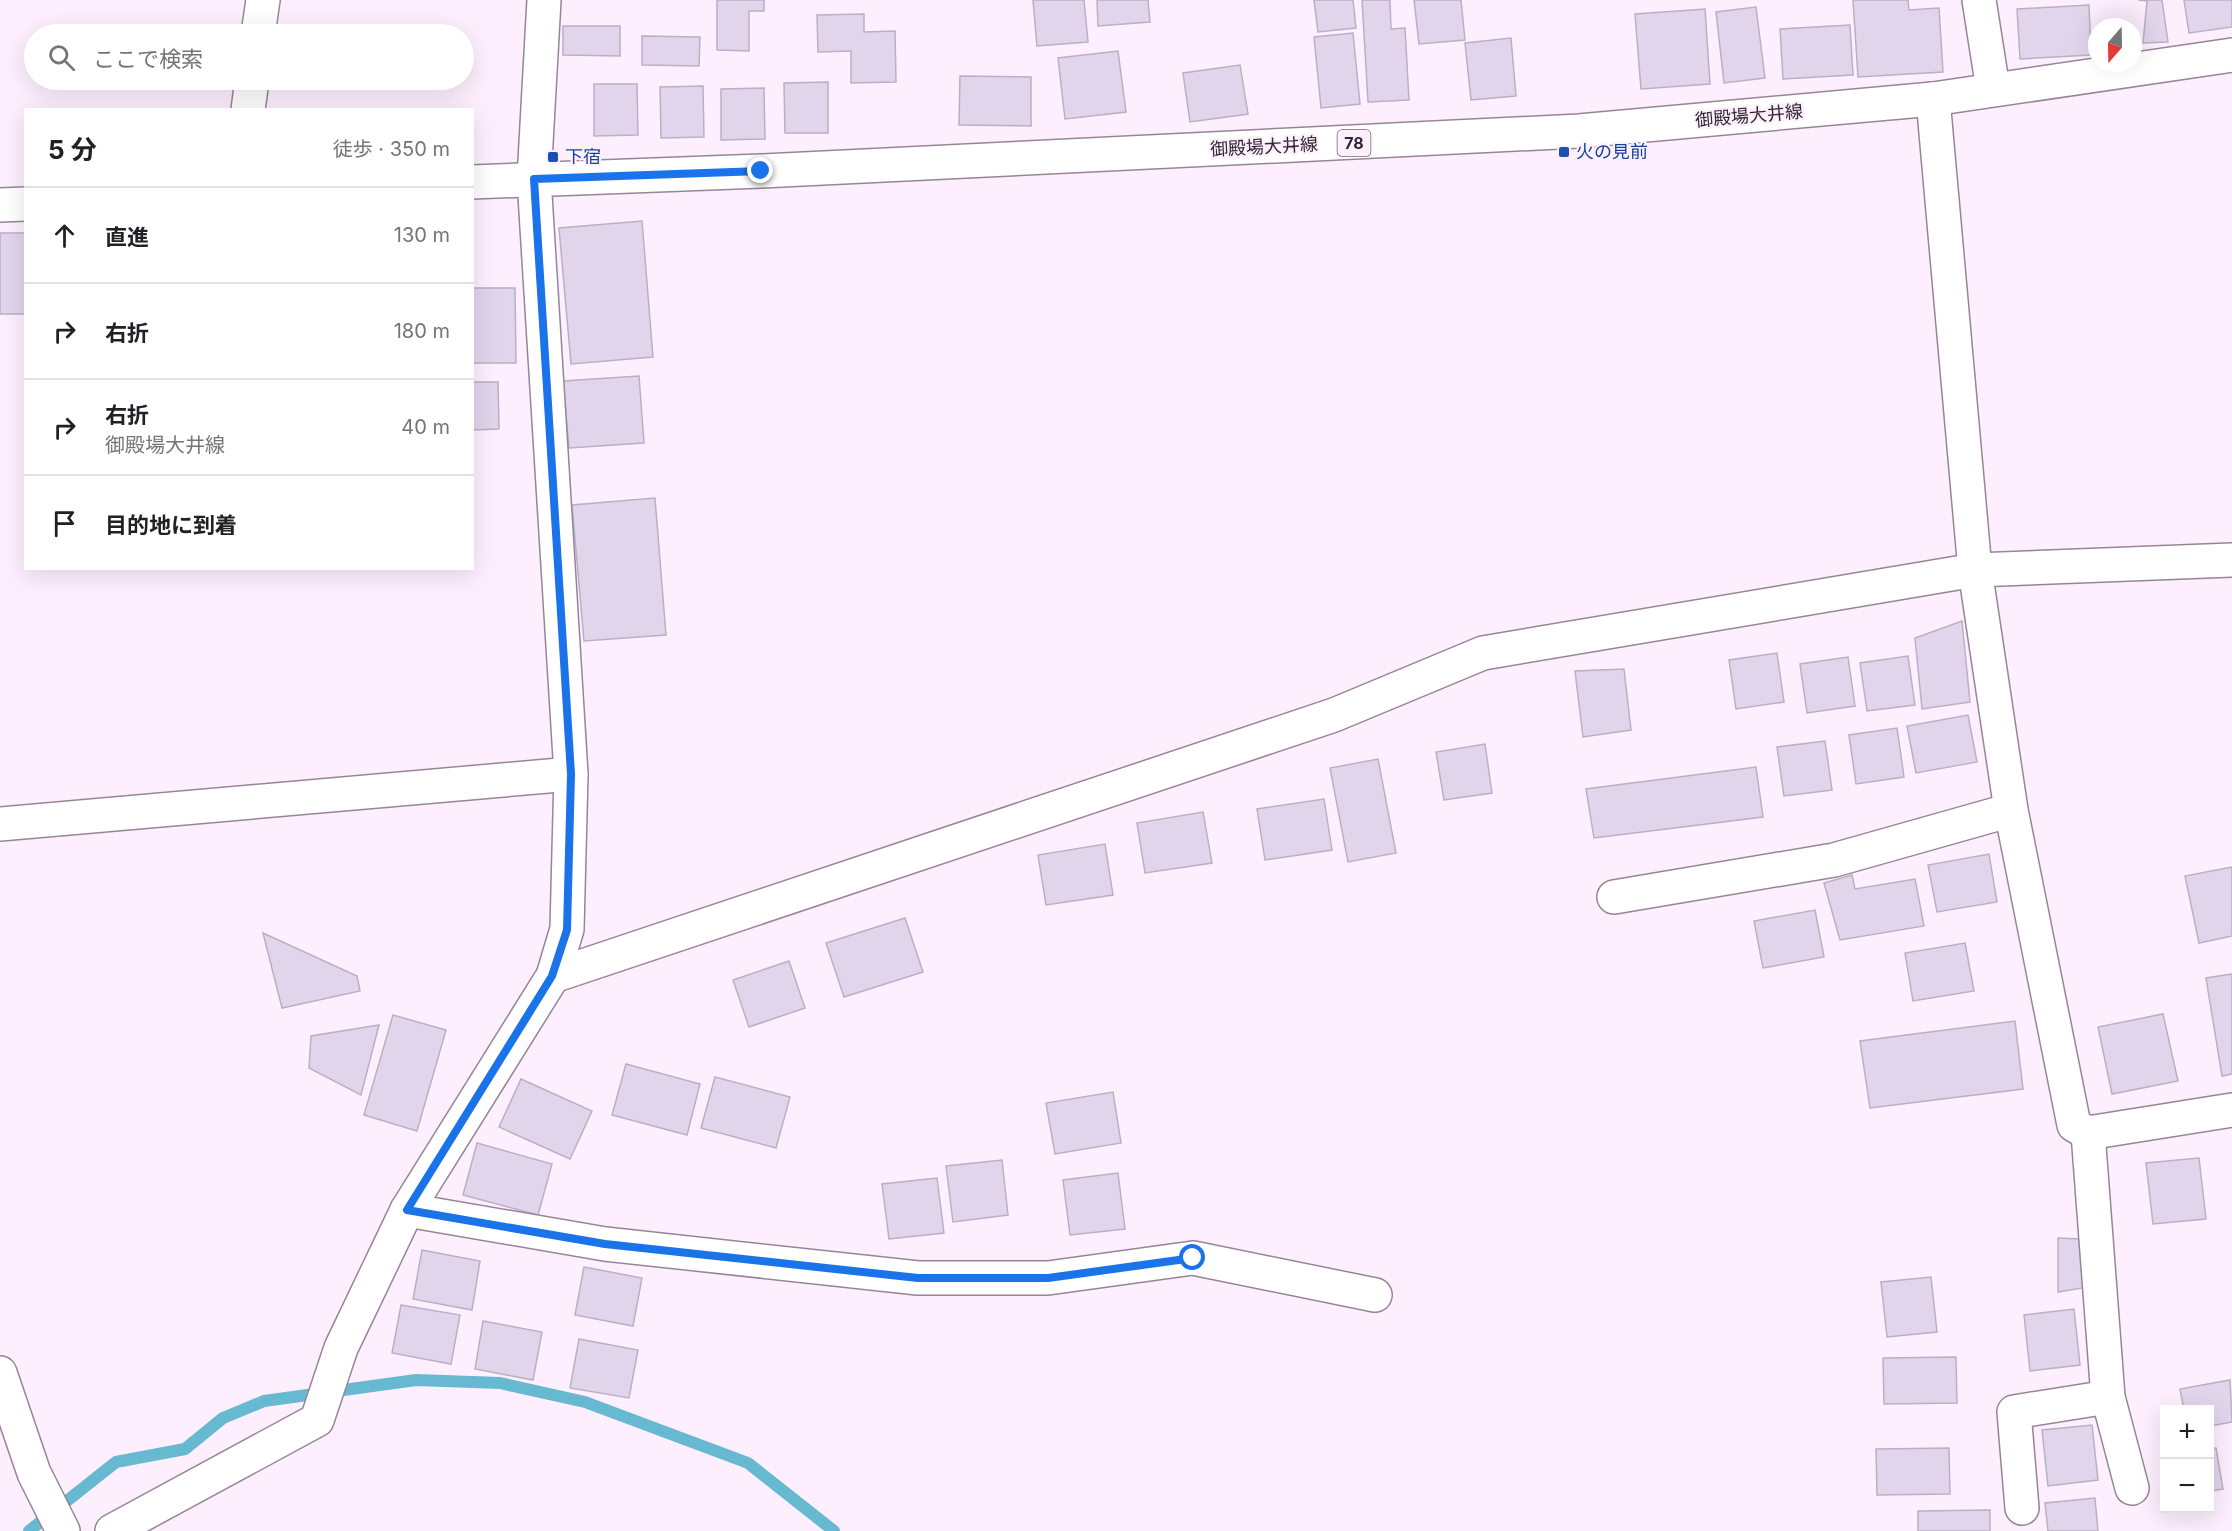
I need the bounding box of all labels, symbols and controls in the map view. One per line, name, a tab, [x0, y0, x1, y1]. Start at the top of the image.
north arrow	[2088, 18, 2142, 72]
search box	[24, 24, 474, 90]
icon: search	[45, 41, 78, 74]
text: ここで検索	[93, 46, 203, 72]
street label: 御殿場大井線	[1694, 100, 1804, 131]
road number: 78	[1338, 130, 1370, 156]
street label: 御殿場大井線	[1209, 133, 1318, 160]
text: 5 分	[48, 134, 97, 165]
text: 徒歩 · 350 m	[333, 137, 450, 161]
place label: 火の見前	[1576, 141, 1648, 162]
marker: 火の見前	[1557, 145, 1571, 159]
place label: 下宿	[565, 146, 601, 167]
marker: 下宿	[546, 150, 560, 164]
route end	[747, 157, 773, 183]
icon: ahead	[48, 219, 81, 252]
text: 130 m	[394, 223, 450, 247]
text: 直進	[105, 224, 149, 250]
icon: right	[48, 315, 81, 348]
text: 180 m	[394, 319, 450, 343]
text: 右折	[105, 320, 149, 346]
text: 右折	[105, 402, 149, 428]
icon: right	[48, 411, 81, 444]
text: 40 m	[401, 415, 450, 439]
text: 御殿場大井線	[105, 433, 225, 457]
icon: arrive	[48, 507, 81, 540]
text: 目的地に到着	[105, 512, 237, 538]
route start	[1179, 1244, 1205, 1270]
map controls	[2160, 1405, 2214, 1513]
button: +	[2160, 1405, 2214, 1459]
button: −	[2160, 1459, 2214, 1513]

